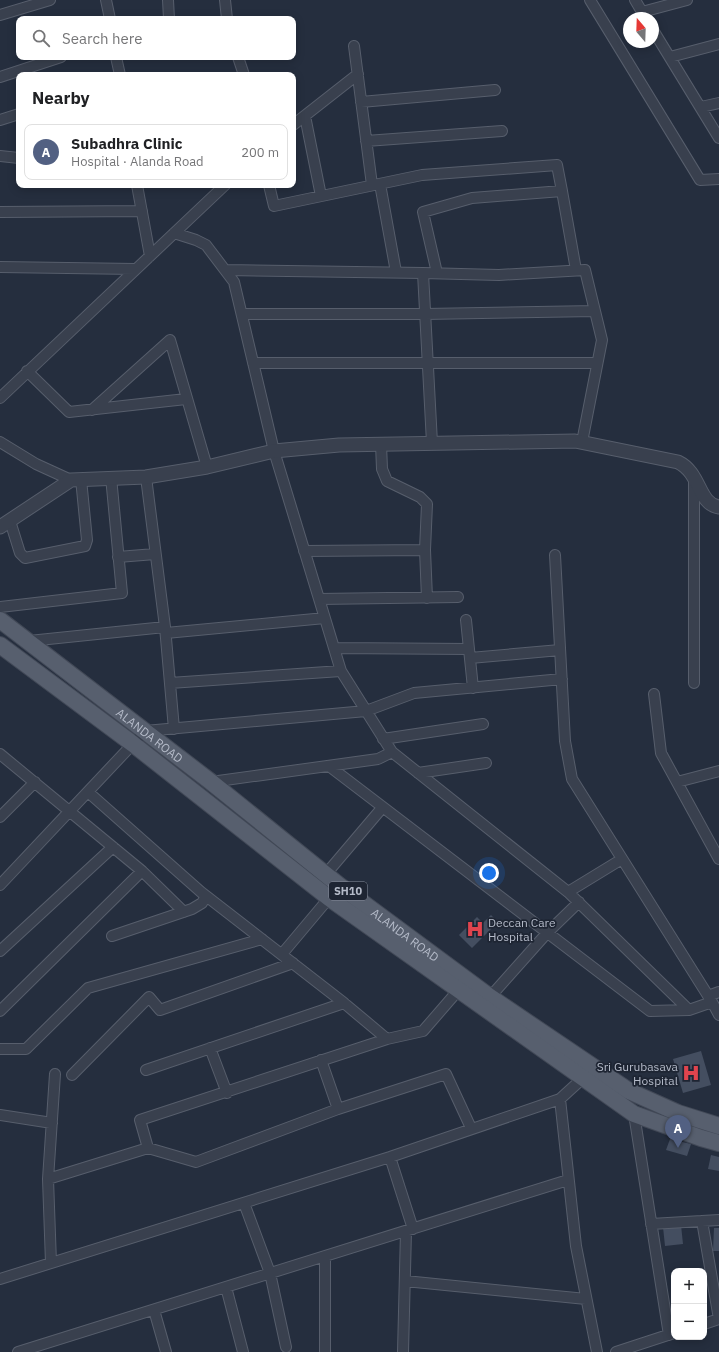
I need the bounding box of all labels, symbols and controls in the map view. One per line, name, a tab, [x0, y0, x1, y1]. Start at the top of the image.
north arrow	[623, 12, 659, 48]
search box	[16, 16, 296, 60]
icon: search	[30, 27, 52, 49]
text: Search here	[62, 29, 142, 48]
text: Nearby	[32, 87, 90, 109]
text: Subadhra Clinic	[71, 134, 183, 153]
text: A	[42, 144, 50, 161]
text: 200 m	[241, 144, 279, 161]
text: Hospital · Alanda Road	[71, 153, 204, 170]
street label: ALANDA ROAD	[114, 705, 186, 765]
your location	[479, 863, 499, 883]
road number: SH10	[329, 882, 367, 900]
street label: ALANDA ROAD	[369, 904, 442, 964]
place label: Deccan Care Hospital	[488, 915, 556, 944]
hospital icon: Deccan Care Hospital	[465, 919, 485, 939]
place label: Sri Gurubasava Hospital	[597, 1059, 679, 1088]
hospital icon: Sri Gurubasava Hospital	[681, 1063, 701, 1083]
pin: A	[665, 1115, 691, 1148]
map controls	[671, 1268, 707, 1340]
button: +	[671, 1268, 707, 1304]
button: −	[671, 1304, 707, 1340]

